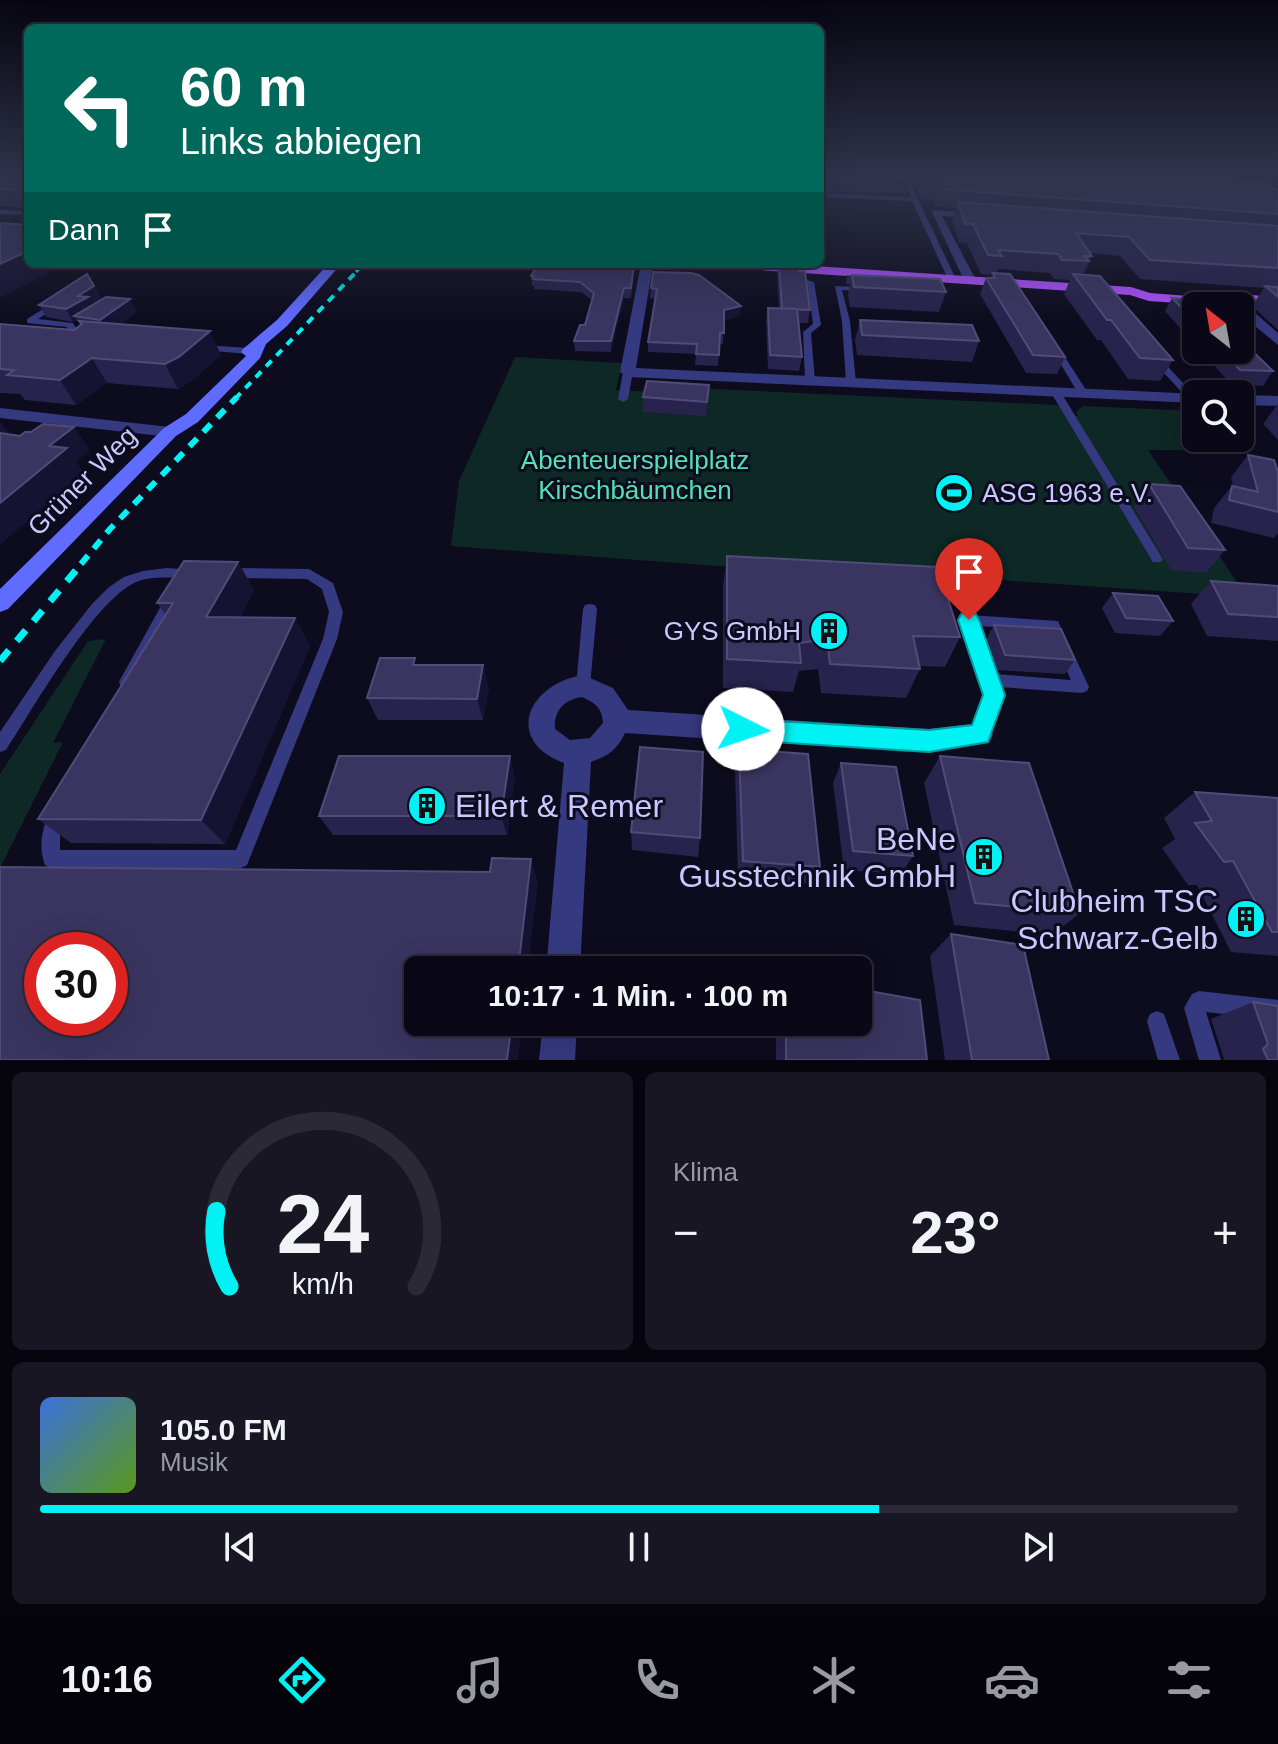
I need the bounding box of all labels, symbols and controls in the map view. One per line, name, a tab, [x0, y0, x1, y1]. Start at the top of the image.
text: 60 m	[180, 55, 308, 118]
icon: left	[48, 56, 152, 160]
text: Links abbiegen	[180, 121, 422, 162]
icon: arrive	[136, 208, 180, 252]
text: Dann	[48, 213, 120, 246]
north arrow	[1182, 292, 1254, 364]
map controls	[1182, 292, 1254, 452]
button: search	[1182, 380, 1254, 452]
street label: Grüner Weg	[21, 420, 143, 542]
park label: Abenteuerspielplatz Kirschbäumchen	[521, 445, 749, 505]
sports icon: ASG 1963 e.V.	[933, 472, 975, 514]
place label: ASG 1963 e.V.	[982, 478, 1153, 508]
pin	[935, 538, 1003, 620]
icon: arrive	[947, 550, 991, 594]
building icon: GYS GmbH	[808, 610, 850, 652]
place label: GYS GmbH	[664, 616, 801, 646]
position arrow	[701, 687, 785, 771]
building icon: Eilert & Remer	[406, 785, 448, 827]
place label: Eilert & Remer	[455, 788, 663, 824]
place label: BeNe Gusstechnik GmbH	[679, 821, 956, 894]
building icon: BeNe Gusstechnik GmbH	[963, 836, 1005, 878]
place label: Clubheim TSC Schwarz-Gelb	[1011, 883, 1218, 956]
building icon: Clubheim TSC Schwarz-Gelb	[1225, 898, 1267, 940]
speed limit sign: 30	[24, 932, 128, 1036]
text: 10:17 · 1 Min. · 100 m	[488, 979, 788, 1012]
text: Klima	[673, 1157, 738, 1187]
text: 24	[276, 1178, 369, 1271]
text: 23°	[910, 1199, 1001, 1266]
text: −	[673, 1208, 699, 1257]
text: +	[1212, 1208, 1238, 1257]
text: km/h	[292, 1268, 353, 1300]
text: 105.0 FM	[160, 1413, 287, 1446]
text: Musik	[160, 1447, 228, 1477]
icon: previous	[218, 1525, 262, 1569]
icon: pause	[617, 1525, 661, 1569]
icon: next	[1016, 1525, 1060, 1569]
icon: directions	[274, 1652, 330, 1708]
icon: music	[452, 1652, 508, 1708]
icon: phone	[629, 1652, 685, 1708]
icon: climate	[806, 1652, 862, 1708]
icon: car	[984, 1652, 1040, 1708]
icon: filters	[1161, 1652, 1217, 1708]
text: 10:16	[61, 1659, 153, 1700]

